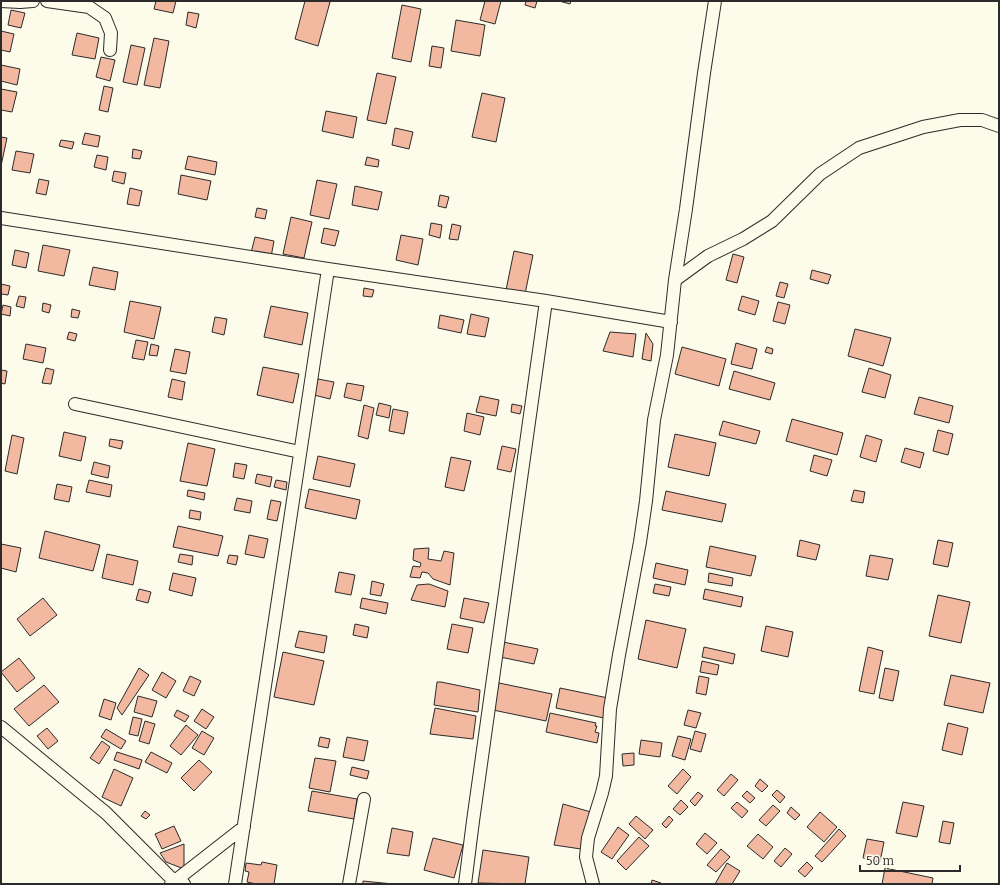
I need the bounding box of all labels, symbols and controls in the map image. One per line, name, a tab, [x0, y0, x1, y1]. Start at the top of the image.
scale bar	[860, 847, 960, 873]
text: 50 m	[866, 854, 895, 868]

